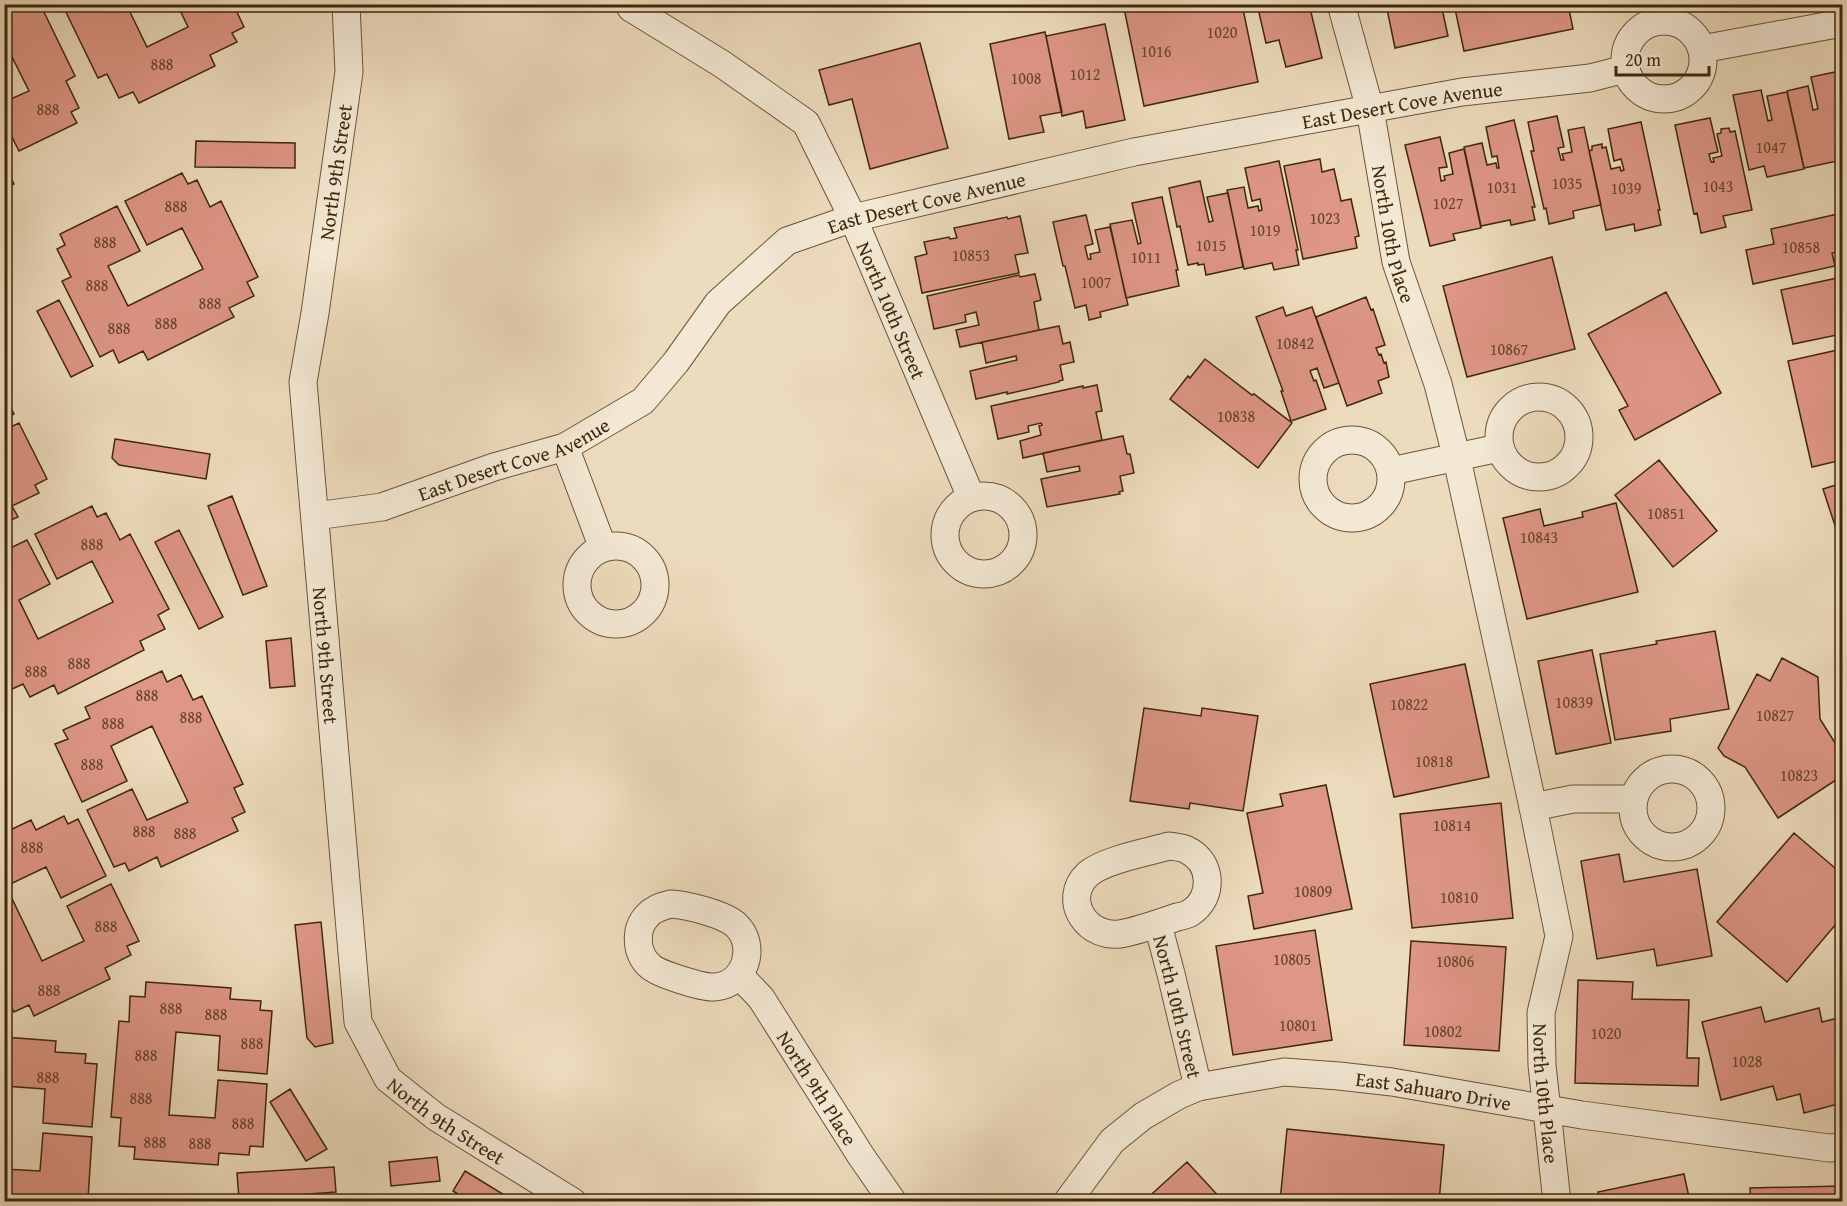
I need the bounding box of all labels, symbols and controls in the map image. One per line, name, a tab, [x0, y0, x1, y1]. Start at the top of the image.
house number: 1020	[1207, 20, 1238, 44]
house number: 1016	[1141, 39, 1172, 63]
scale bar	[1616, 39, 1709, 77]
text: 20 m	[1625, 46, 1661, 73]
house number: 888	[150, 52, 174, 76]
house number: 1012	[1070, 62, 1100, 86]
house number: 1008	[1011, 66, 1042, 90]
street label: East Desert Cove Avenue	[1299, 73, 1504, 136]
house number: 888	[36, 97, 60, 121]
street label: North 9th Street	[311, 102, 359, 242]
house number: 1047	[1756, 135, 1787, 159]
street label: North 10th Place	[1365, 163, 1423, 306]
street label: East Desert Cove Avenue	[823, 164, 1028, 240]
house number: 1035	[1552, 171, 1582, 195]
house number: 1043	[1703, 174, 1733, 198]
house number: 1031	[1487, 175, 1517, 199]
house number: 1039	[1611, 176, 1642, 200]
house number: 1027	[1433, 191, 1464, 215]
house number: 888	[164, 194, 188, 218]
house number: 1023	[1310, 206, 1340, 230]
house number: 1019	[1250, 218, 1281, 242]
house number: 888	[93, 230, 117, 254]
house number: 1015	[1196, 233, 1226, 257]
house number: 10858	[1782, 235, 1821, 259]
street label: North 10th Street	[850, 237, 934, 383]
house number: 10853	[952, 243, 990, 267]
house number: 1011	[1131, 245, 1161, 269]
house number: 1007	[1081, 270, 1112, 294]
house number: 888	[85, 273, 109, 297]
house number: 888	[198, 291, 222, 315]
house number: 888	[154, 311, 178, 335]
house number: 888	[107, 316, 131, 340]
house number: 10842	[1276, 331, 1314, 355]
house number: 10867	[1490, 337, 1529, 361]
house number: 10838	[1217, 404, 1256, 428]
street label: East Desert Cove Avenue	[414, 409, 615, 508]
house number: 10851	[1647, 501, 1685, 525]
house number: 10843	[1520, 525, 1558, 549]
house number: 888	[80, 532, 104, 556]
street label: North 9th Street	[306, 586, 347, 725]
house number: 888	[67, 651, 91, 675]
house number: 888	[24, 659, 48, 683]
house number: 888	[135, 683, 159, 707]
house number: 10839	[1555, 690, 1594, 714]
house number: 10822	[1390, 692, 1428, 716]
house number: 10827	[1756, 703, 1795, 727]
house number: 888	[179, 705, 203, 729]
house number: 888	[101, 711, 125, 735]
house number: 10818	[1415, 749, 1454, 773]
house number: 888	[80, 752, 104, 776]
house number: 10823	[1780, 763, 1818, 787]
house number: 10814	[1433, 813, 1472, 837]
house number: 888	[132, 819, 156, 843]
house number: 888	[173, 821, 197, 845]
house number: 888	[20, 835, 44, 859]
house number: 10809	[1294, 879, 1333, 903]
house number: 10810	[1440, 885, 1479, 909]
house number: 888	[94, 914, 118, 938]
street label: North 10th Street	[1147, 931, 1210, 1081]
house number: 10805	[1273, 947, 1311, 971]
house number: 10806	[1436, 949, 1475, 973]
house number: 888	[37, 978, 61, 1002]
house number: 888	[159, 996, 183, 1020]
house number: 888	[204, 1002, 228, 1026]
house number: 10801	[1279, 1013, 1317, 1037]
house number: 10802	[1424, 1019, 1462, 1043]
house number: 1020	[1591, 1021, 1622, 1045]
street label: North 10th Place	[1527, 1023, 1567, 1165]
street label: North 9th Place	[771, 1025, 865, 1151]
house number: 888	[240, 1031, 264, 1055]
house number: 888	[134, 1043, 158, 1067]
house number: 1028	[1732, 1049, 1763, 1073]
street label: East Sahuaro Drive	[1354, 1064, 1514, 1117]
house number: 888	[36, 1065, 60, 1089]
street label: North 9th Street	[381, 1070, 511, 1171]
house number: 888	[129, 1086, 153, 1110]
house number: 888	[231, 1111, 255, 1135]
house number: 888	[143, 1130, 167, 1154]
house number: 888	[188, 1131, 212, 1155]

